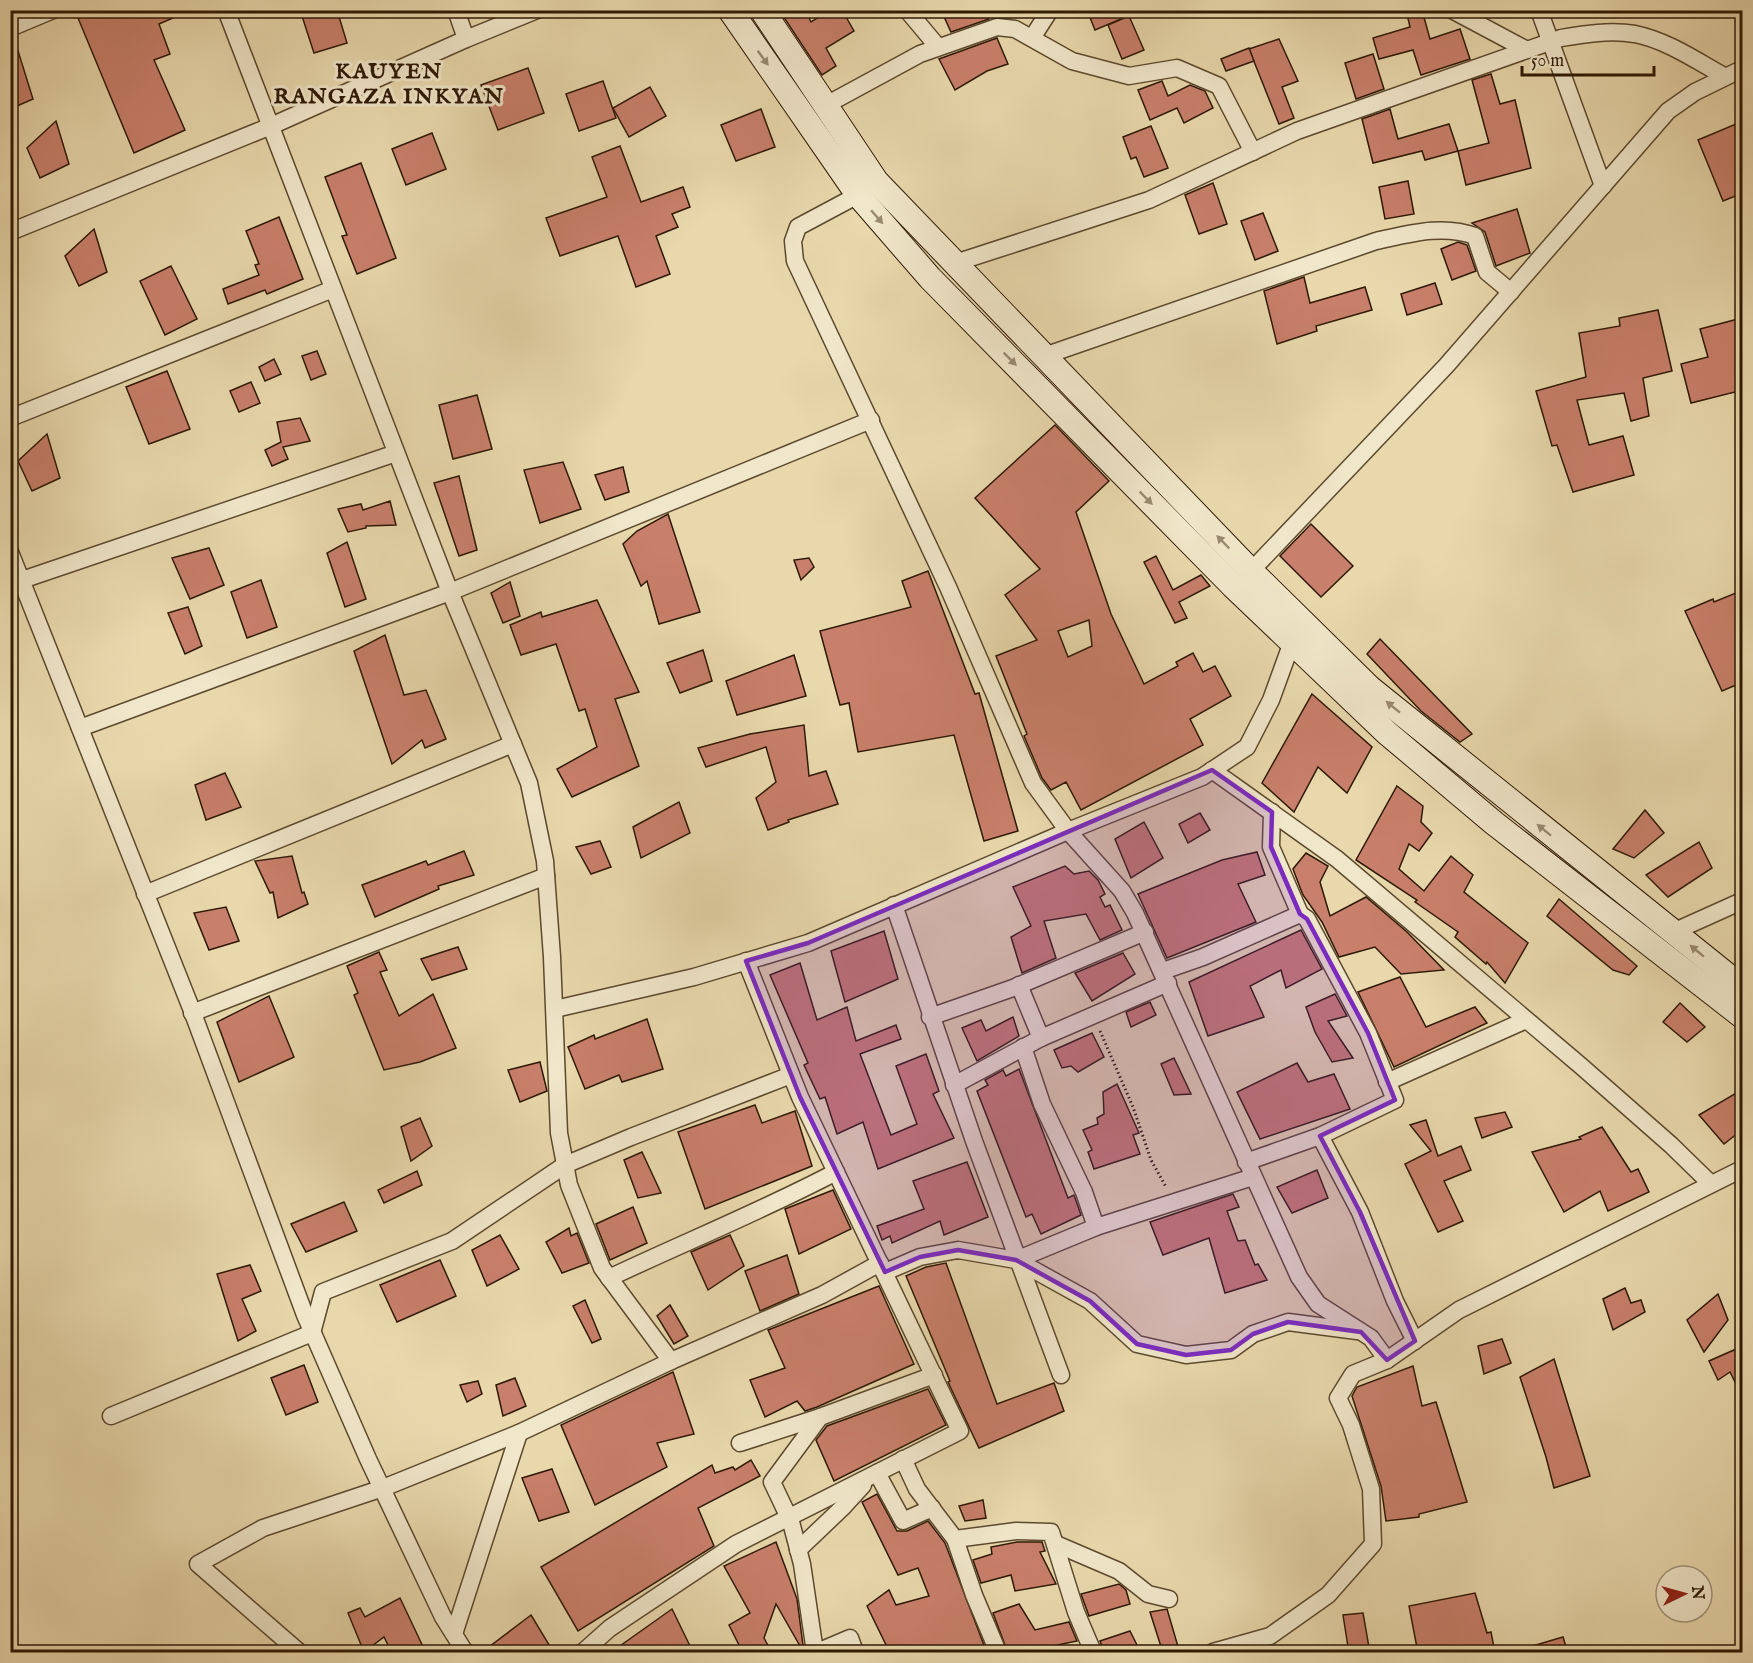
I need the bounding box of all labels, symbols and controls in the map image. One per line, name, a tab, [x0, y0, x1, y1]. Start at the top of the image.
scale bar	[1522, 39, 1654, 77]
one-way arrow	[757, 50, 769, 66]
text: 50 m	[1531, 50, 1564, 73]
district label: KAUYEN RANGAZA INKYAN	[273, 58, 505, 111]
one-way arrow	[870, 209, 883, 224]
one-way arrow	[1003, 352, 1017, 366]
one-way arrow	[1139, 491, 1153, 505]
one-way arrow	[1216, 535, 1230, 549]
one-way arrow	[1385, 700, 1401, 713]
one-way arrow	[1536, 823, 1552, 836]
one-way arrow	[1690, 945, 1705, 958]
north arrow	[1654, 1564, 1714, 1624]
text: N	[1686, 1584, 1708, 1601]

